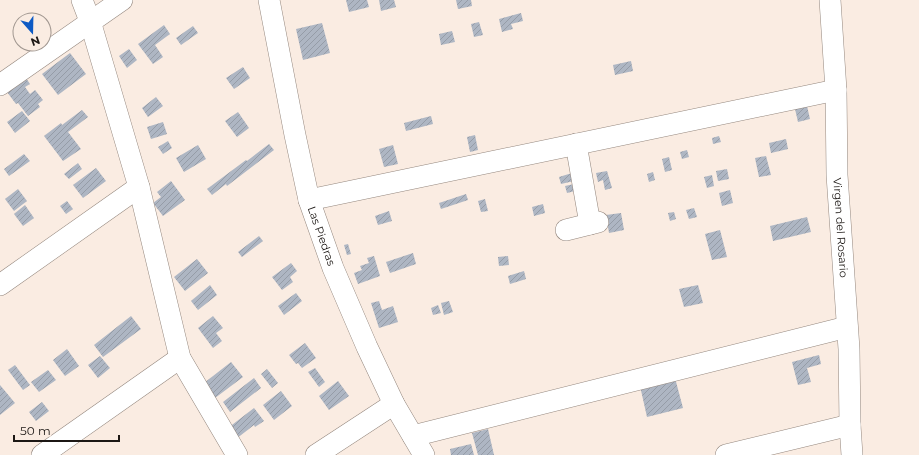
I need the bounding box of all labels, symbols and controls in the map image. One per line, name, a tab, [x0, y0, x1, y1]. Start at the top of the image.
north arrow	[12, 12, 52, 52]
text: N	[29, 33, 42, 49]
street label: Virgen del Rosario	[830, 177, 851, 278]
street label: Las Piedras	[305, 204, 339, 268]
scale bar	[14, 417, 119, 443]
text: 50 m	[20, 423, 51, 438]

